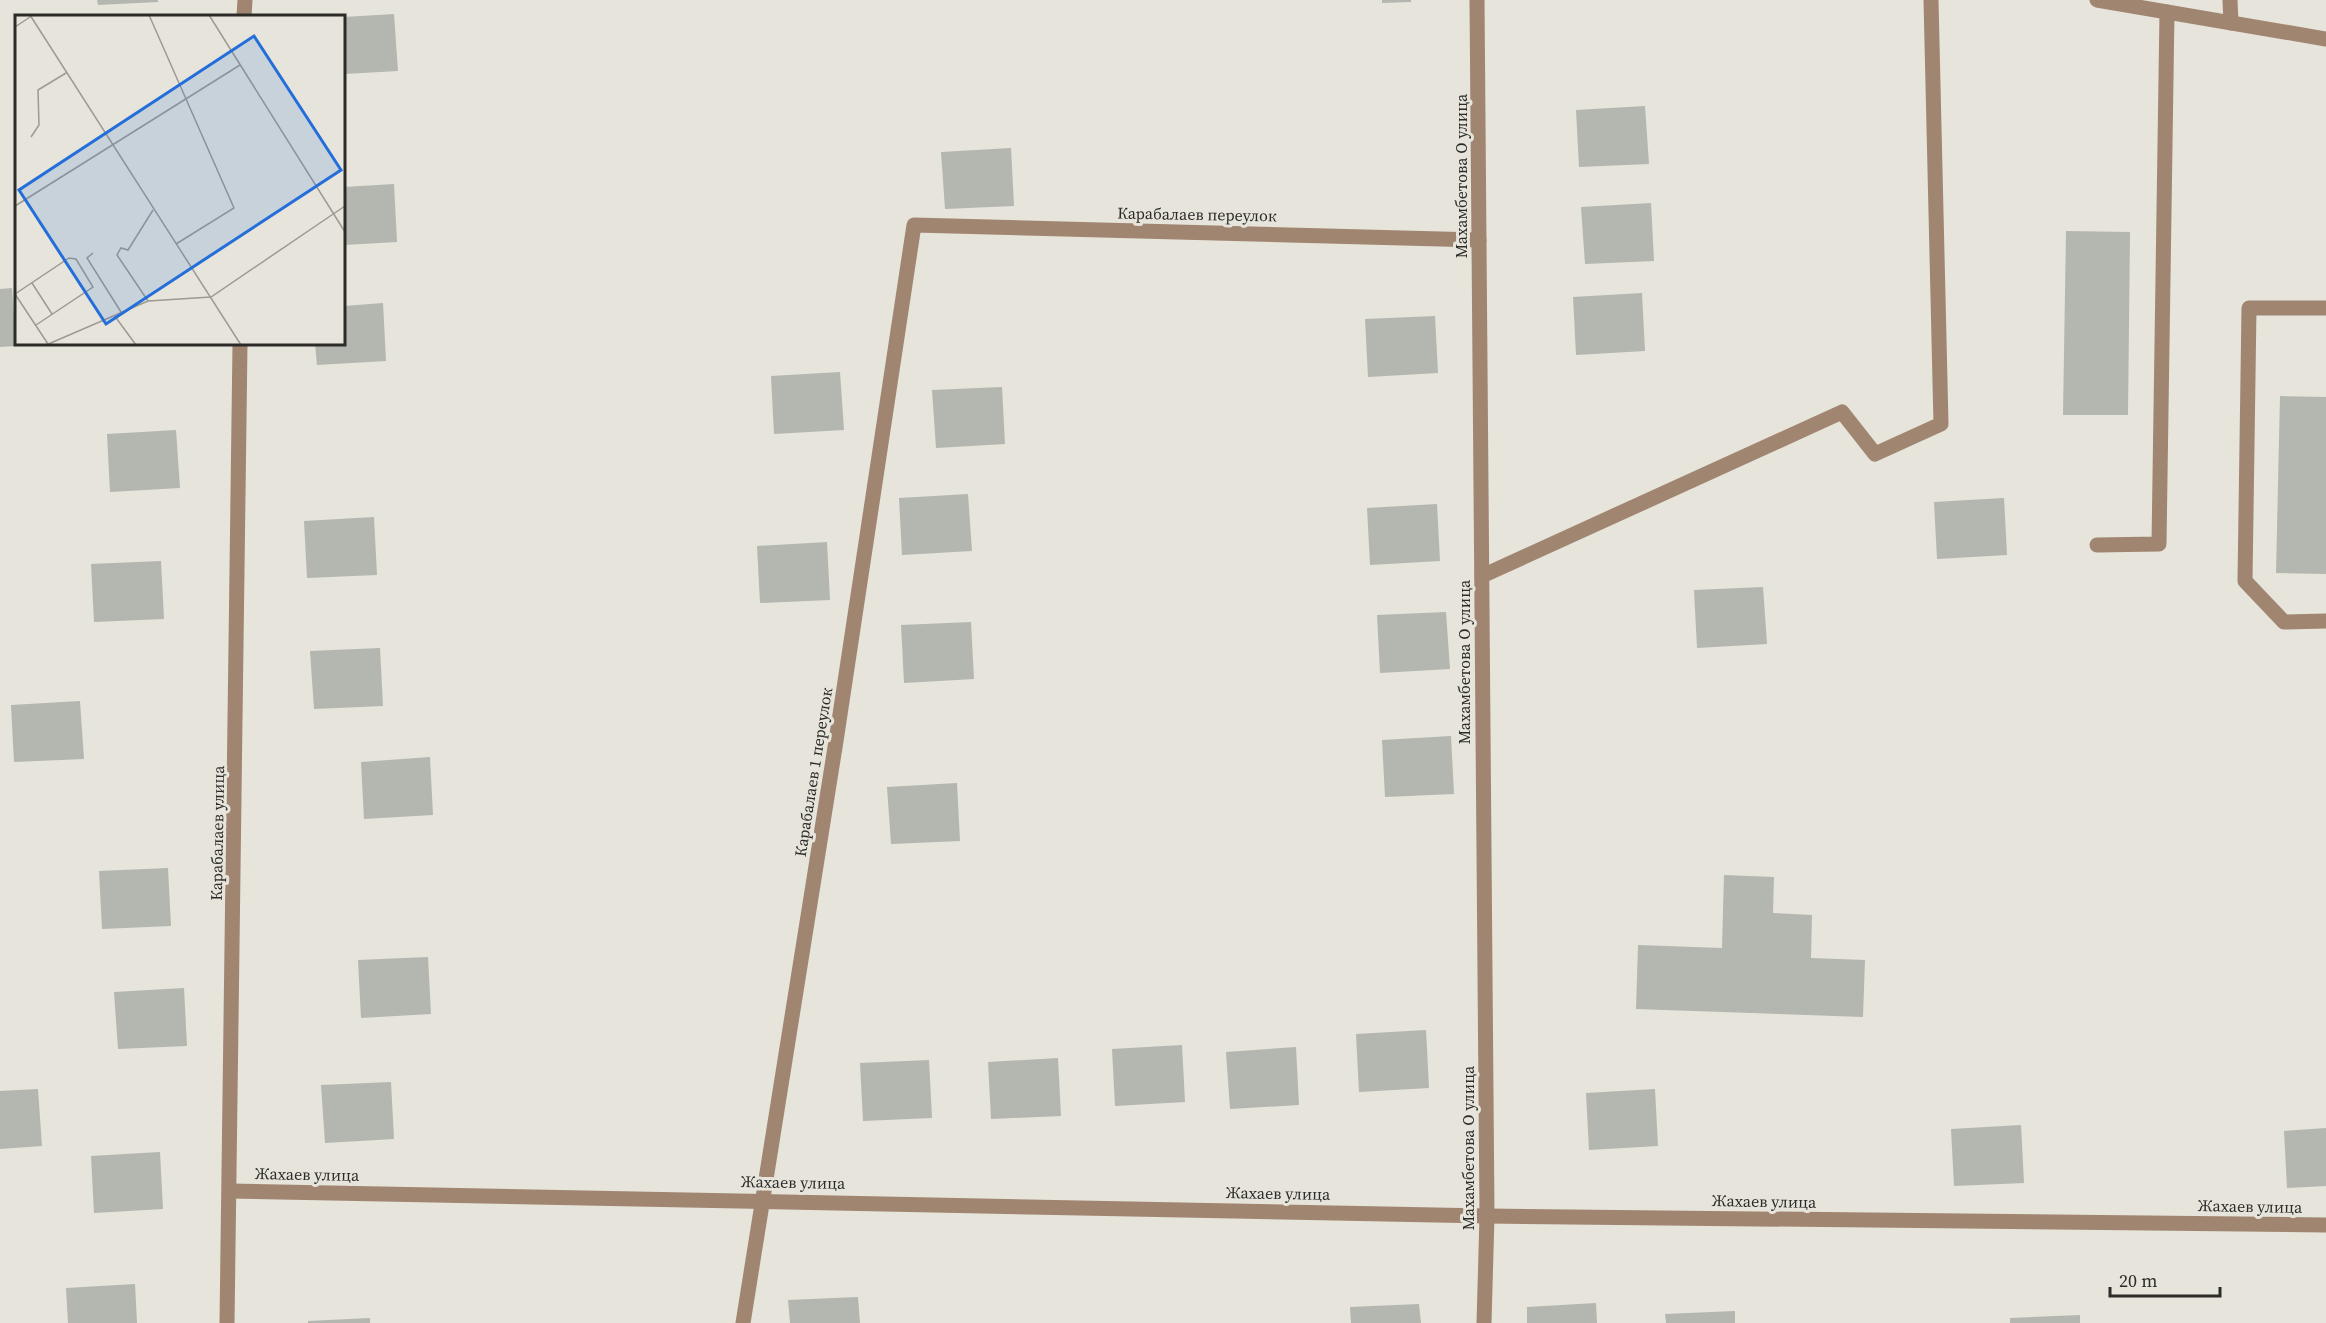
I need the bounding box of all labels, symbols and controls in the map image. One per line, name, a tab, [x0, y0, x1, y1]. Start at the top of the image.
inset map	[15, 15, 345, 345]
street label: Махамбетова О улица	[1450, 93, 1472, 258]
street label: Карабалаев переулок	[1117, 202, 1277, 226]
street label: Махамбетова О улица	[1453, 579, 1475, 744]
street label: Карабалаев 1 переулок	[789, 686, 837, 858]
street label: Карабалаев улица	[205, 764, 229, 901]
street label: Махамбетова О улица	[1457, 1065, 1479, 1230]
street label: Жахаев улица	[255, 1162, 360, 1186]
street label: Жахаев улица	[741, 1170, 846, 1194]
street label: Жахаев улица	[1226, 1181, 1331, 1205]
street label: Жахаев улица	[1712, 1189, 1817, 1213]
street label: Жахаев улица	[2198, 1194, 2303, 1218]
scale bar	[2110, 1260, 2220, 1298]
text: 20 m	[2119, 1268, 2157, 1293]

